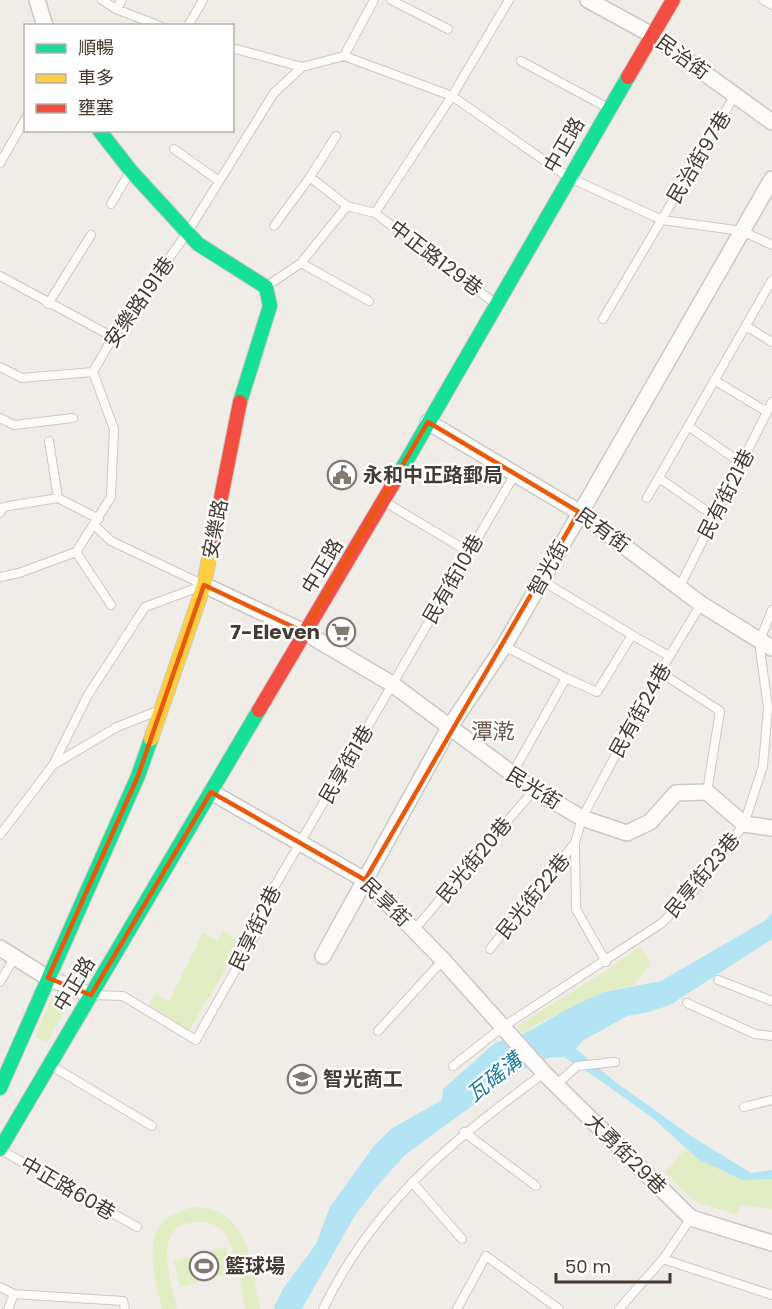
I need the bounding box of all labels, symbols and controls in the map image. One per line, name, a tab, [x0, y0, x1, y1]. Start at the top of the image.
legend	[24, 24, 234, 132]
street label: 民治街	[651, 28, 715, 86]
text: 順暢	[78, 35, 114, 60]
text: 車多	[78, 65, 114, 90]
text: 壅塞	[78, 95, 114, 120]
street label: 民治街97巷	[660, 105, 738, 209]
street label: 中正路	[537, 112, 591, 178]
street label: 中正路129巷	[383, 214, 489, 302]
street label: 安樂路191巷	[97, 251, 181, 353]
street label: 民有街21巷	[691, 444, 761, 544]
public building icon: 永和中正路郵局	[326, 459, 358, 491]
place label: 永和中正路郵局	[363, 461, 503, 489]
street label: 安樂路	[196, 497, 234, 561]
street label: 民有街	[571, 501, 635, 559]
street label: 民有街10巷	[416, 529, 490, 629]
street label: 中正路	[295, 533, 349, 599]
street label: 智光街	[521, 535, 575, 601]
supermarket icon: 7-Eleven	[325, 616, 357, 648]
place label: 7-Eleven	[230, 618, 320, 646]
street label: 民有街24巷	[603, 658, 677, 762]
district label: 潭漧	[471, 716, 515, 747]
street label: 民享街1巷	[312, 720, 380, 808]
street label: 民光街	[501, 760, 567, 816]
street label: 民光街20巷	[430, 811, 518, 909]
street label: 民享街23巷	[658, 826, 746, 924]
street label: 民光街22巷	[490, 847, 576, 945]
street label: 民享街	[355, 871, 417, 933]
street label: 民享街2巷	[222, 881, 288, 975]
street label: 中正路	[47, 951, 101, 1017]
water label: 瓦磘溝	[460, 1044, 530, 1108]
school or university icon: 智光商工	[286, 1063, 318, 1095]
place label: 智光商工	[323, 1065, 403, 1093]
street label: 大勇街29巷	[579, 1107, 673, 1201]
street label: 中正路60巷	[15, 1150, 121, 1226]
scale bar	[556, 1246, 670, 1284]
sports icon: 籃球場	[188, 1250, 220, 1282]
place label: 籃球場	[225, 1252, 285, 1280]
text: 50 m	[565, 1254, 611, 1279]

